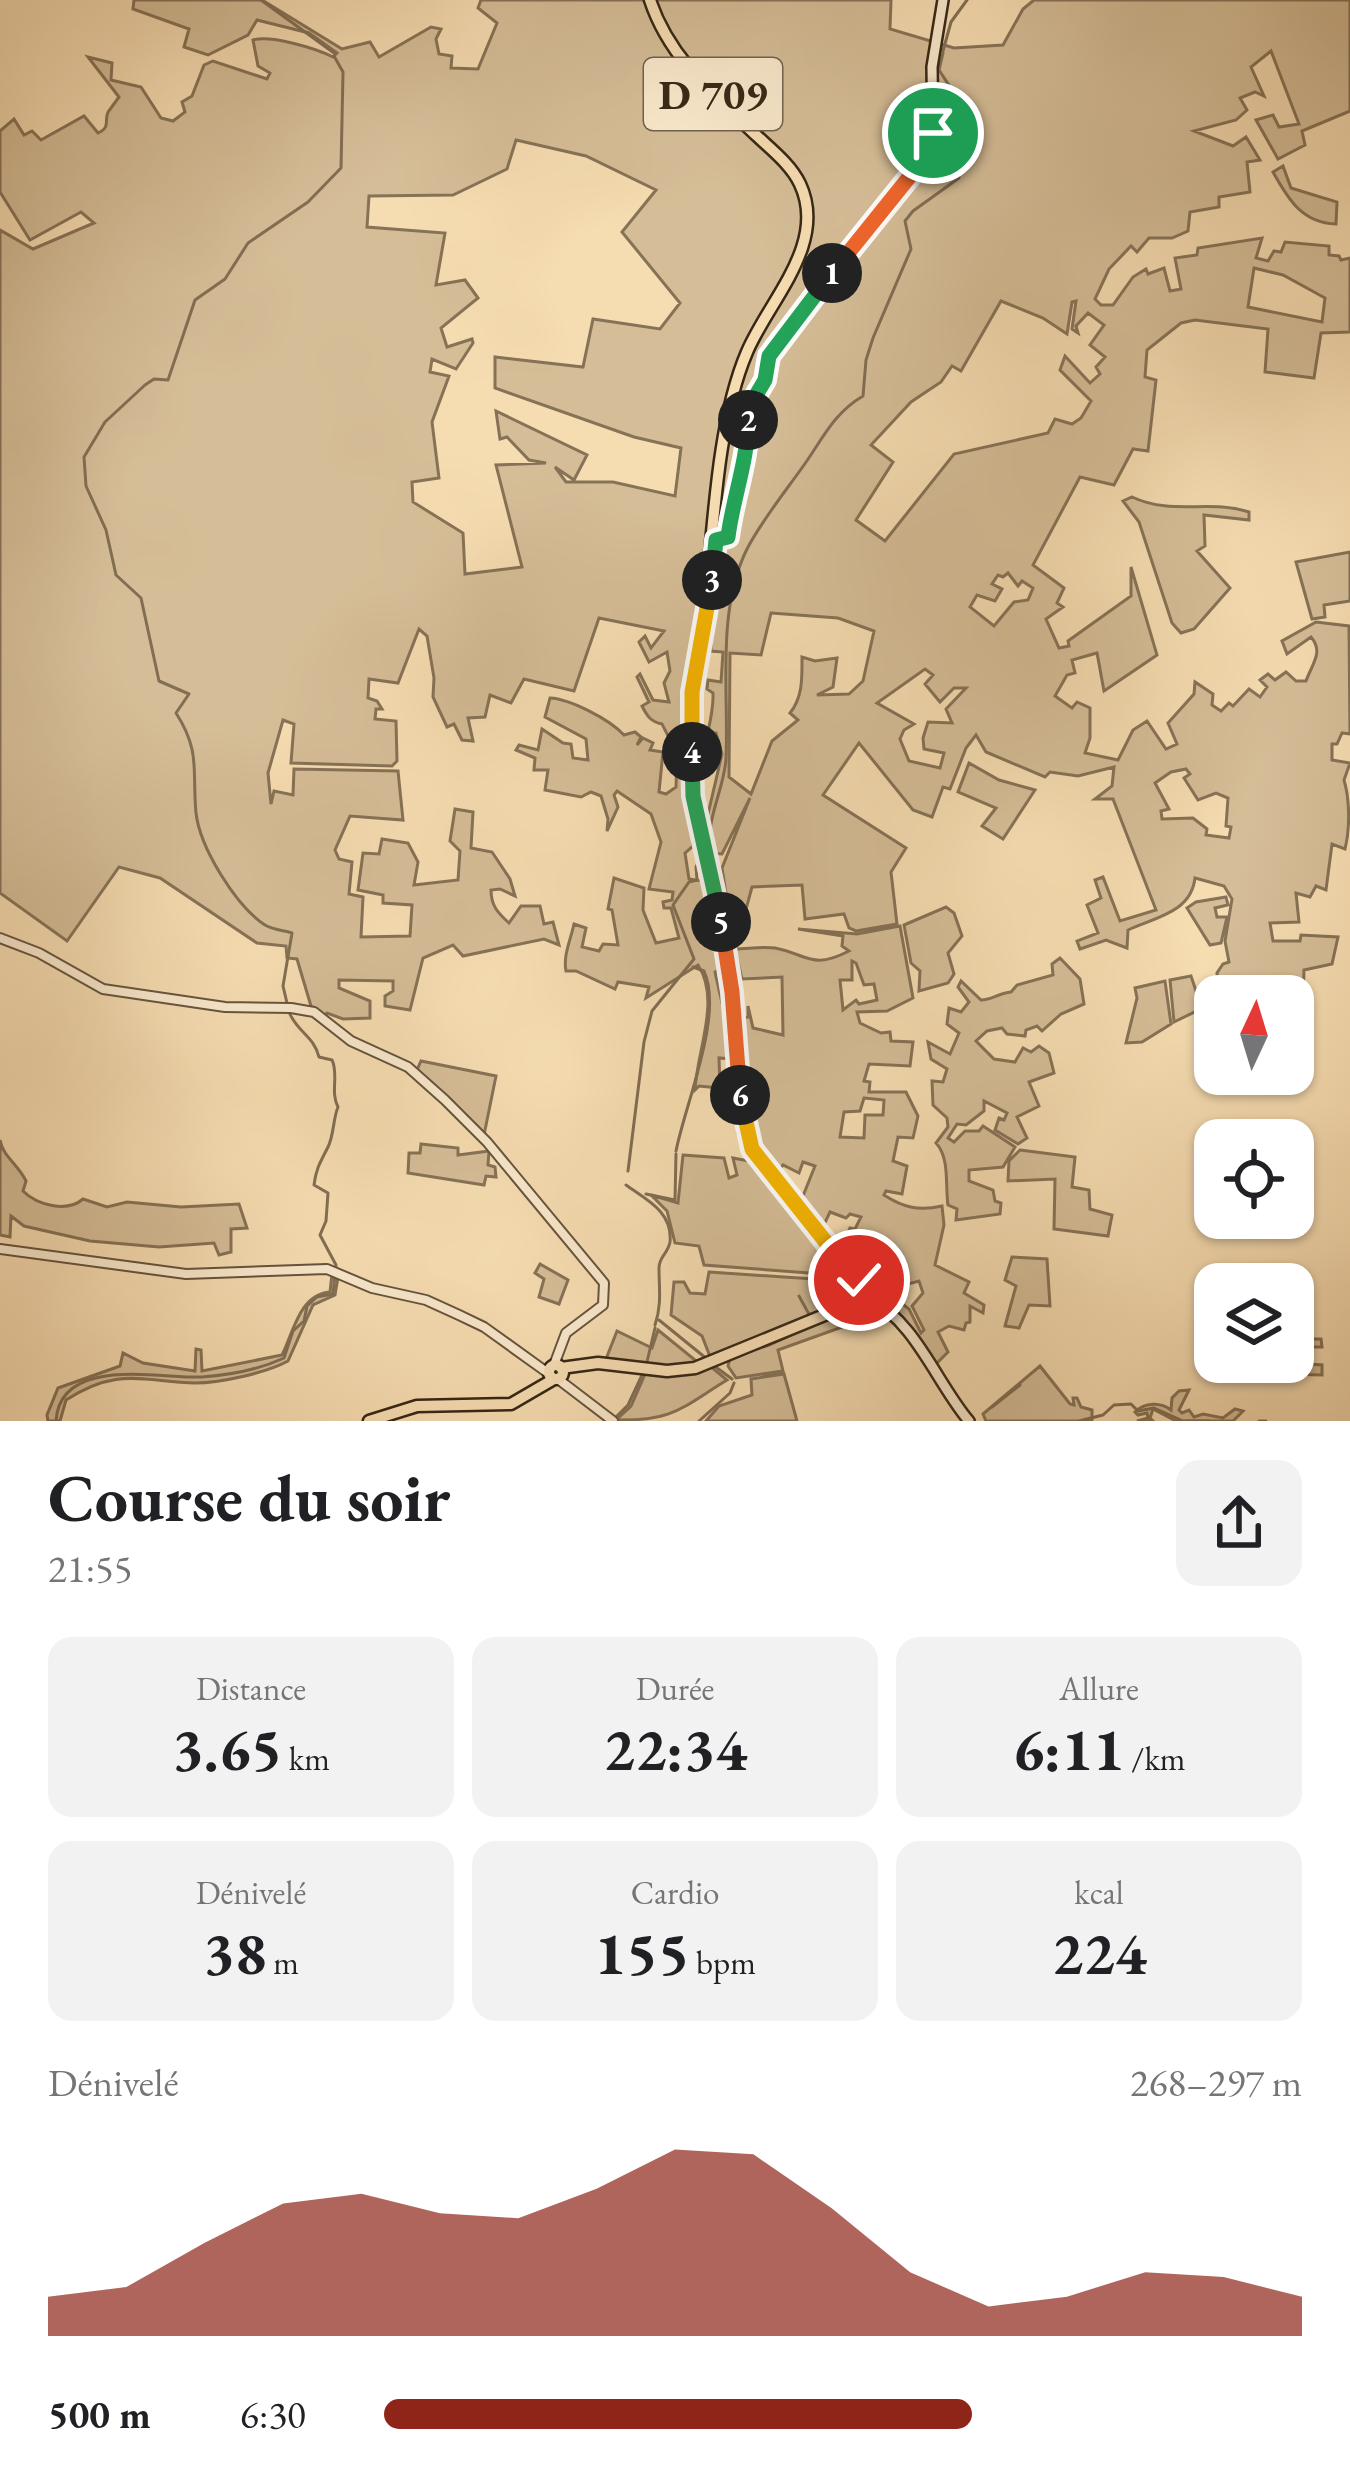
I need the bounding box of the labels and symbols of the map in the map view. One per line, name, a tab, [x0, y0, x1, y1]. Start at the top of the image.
road number: D 709	[644, 58, 782, 130]
pin	[882, 82, 984, 184]
pin: 1	[802, 243, 862, 303]
pin: 2	[718, 390, 778, 450]
pin: 3	[682, 550, 742, 610]
pin: 4	[662, 722, 722, 782]
pin: 5	[691, 892, 751, 952]
north arrow	[1194, 975, 1314, 1095]
pin: 6	[710, 1065, 770, 1125]
pin	[808, 1229, 910, 1331]

